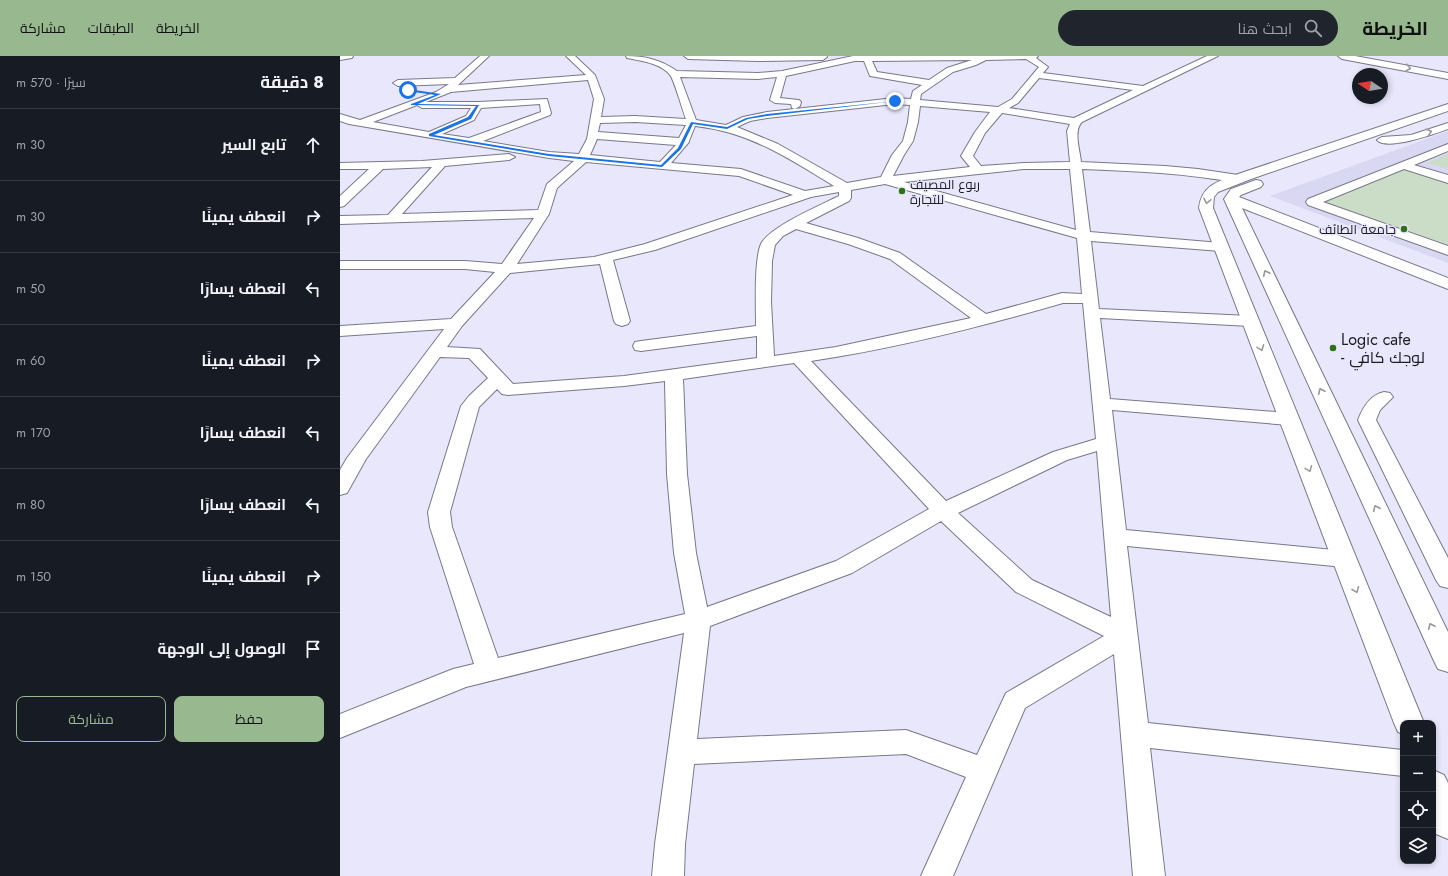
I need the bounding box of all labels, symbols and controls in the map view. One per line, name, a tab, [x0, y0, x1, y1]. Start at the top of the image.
search box	[1058, 10, 1338, 46]
text: الخريطة	[1362, 15, 1428, 42]
icon: search	[1302, 17, 1324, 39]
text: مشاركة	[20, 18, 66, 38]
text: الطبقات	[88, 18, 134, 38]
text: الخريطة	[156, 18, 200, 38]
text: ابحث هنا	[1238, 18, 1292, 40]
one-way arrow	[1405, 63, 1411, 72]
north arrow	[1352, 68, 1388, 104]
text: 8 دقيقة	[260, 70, 324, 94]
text: سيرًا · 570 m	[16, 73, 86, 92]
route start	[399, 81, 417, 99]
route end	[886, 92, 904, 110]
one-way arrow	[1425, 129, 1432, 137]
text: تابع السير	[222, 134, 286, 156]
icon: ahead	[302, 134, 324, 156]
text: 30 m	[16, 135, 45, 154]
place label: ربوع المصيف للتجارة	[910, 175, 980, 209]
marker: ربوع المصيف للتجارة	[897, 186, 907, 196]
one-way arrow	[1204, 198, 1212, 205]
text: انعطف يمينًا	[202, 206, 286, 228]
icon: right	[302, 206, 324, 228]
text: 30 m	[16, 207, 45, 226]
place label: جامعة الطائف	[1319, 220, 1396, 239]
marker: جامعة الطائف	[1399, 224, 1409, 234]
one-way arrow	[1263, 270, 1271, 277]
text: انعطف يسارًا	[200, 278, 286, 300]
icon: left	[302, 278, 324, 300]
text: 50 m	[16, 279, 45, 298]
place label: Logic cafe - لوجك كافي	[1341, 328, 1425, 371]
marker: Logic cafe - لوجك كافي	[1328, 343, 1338, 353]
one-way arrow	[1257, 345, 1265, 352]
text: انعطف يمينًا	[202, 350, 286, 372]
icon: right	[302, 350, 324, 372]
text: 60 m	[16, 351, 45, 370]
one-way arrow	[1318, 387, 1326, 395]
text: انعطف يسارًا	[200, 422, 286, 444]
icon: left	[302, 422, 324, 444]
text: 170 m	[16, 423, 51, 442]
one-way arrow	[1304, 466, 1312, 473]
text: انعطف يسارًا	[200, 494, 286, 516]
icon: left	[302, 494, 324, 516]
text: 80 m	[16, 495, 45, 514]
one-way arrow	[1373, 505, 1381, 513]
text: انعطف يمينًا	[202, 566, 286, 588]
icon: right	[302, 566, 324, 588]
text: 150 m	[16, 567, 51, 586]
one-way arrow	[1352, 587, 1360, 594]
one-way arrow	[1428, 623, 1436, 630]
text: الوصول إلى الوجهة	[157, 638, 286, 660]
icon: arrive	[302, 638, 324, 660]
button: مشاركة	[16, 696, 166, 742]
button: حفظ	[174, 696, 324, 742]
map controls	[1400, 720, 1436, 864]
button: +	[1400, 720, 1436, 756]
button: −	[1400, 756, 1436, 792]
button: locate	[1400, 792, 1436, 828]
button: layers	[1400, 828, 1436, 864]

